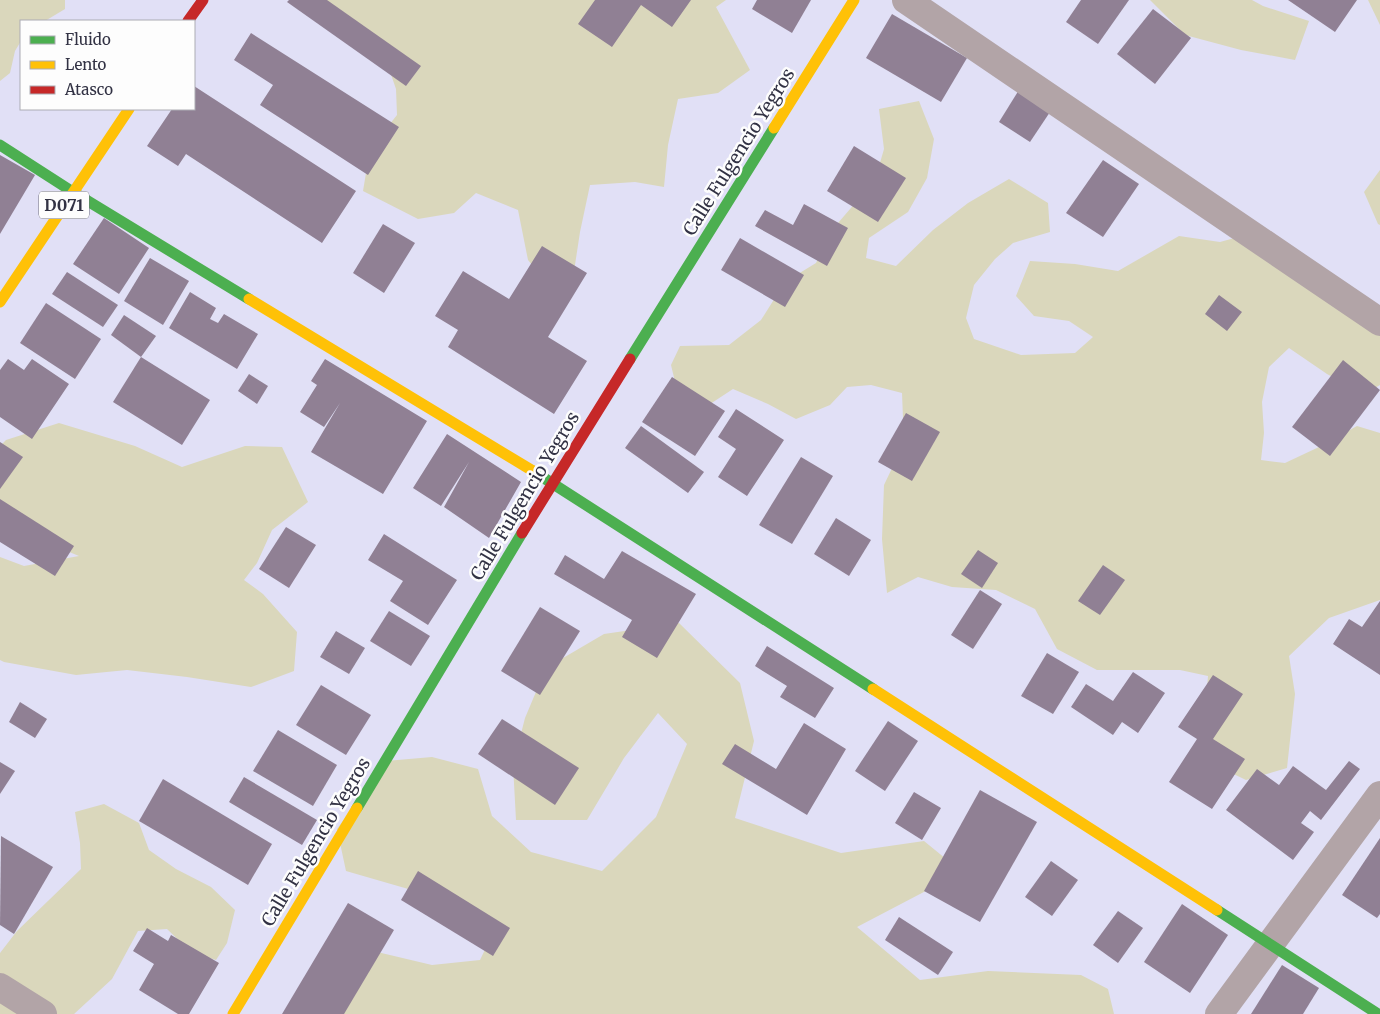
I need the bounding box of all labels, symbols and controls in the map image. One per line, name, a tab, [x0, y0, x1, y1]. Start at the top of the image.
legend	[20, 20, 195, 110]
text: Fluido	[65, 30, 111, 49]
text: Lento	[65, 55, 107, 74]
street label: Calle Fulgencio Yegros	[678, 64, 800, 240]
text: Atasco	[64, 80, 113, 99]
road number: D071	[39, 192, 89, 218]
street label: Calle Fulgencio Yegros	[465, 407, 584, 584]
street label: Calle Fulgencio Yegros	[256, 753, 375, 930]

